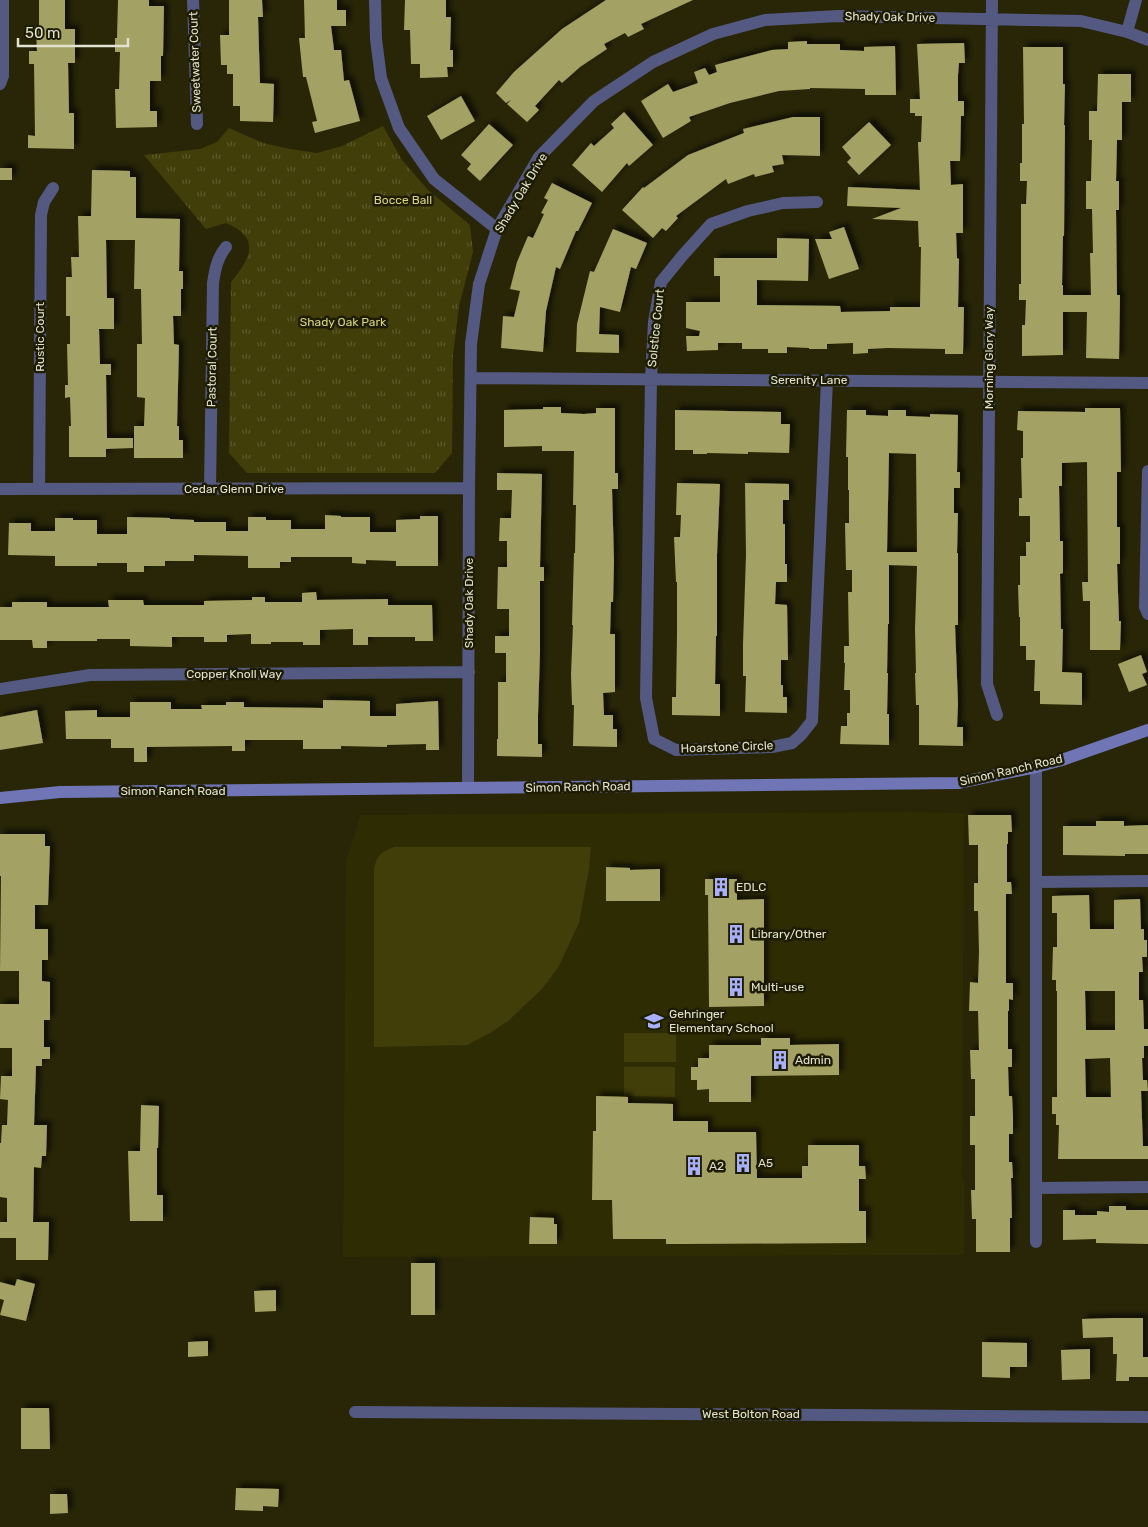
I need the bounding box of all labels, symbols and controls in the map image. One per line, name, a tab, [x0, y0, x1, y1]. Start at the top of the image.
street label: Shady Oak Drive	[845, 9, 936, 25]
street label: Sweetwater Court	[186, 11, 204, 113]
scale bar	[18, 15, 128, 47]
text: 50 m	[25, 24, 60, 42]
street label: Shady Oak Drive	[492, 150, 550, 235]
park label: Bocce Ball	[374, 193, 432, 207]
street label: Solstice Court	[645, 288, 667, 368]
street label: Rustic Court	[33, 302, 47, 372]
street label: Morning Glory Way	[982, 306, 996, 409]
park label: Shady Oak Park	[300, 315, 387, 329]
street label: Pastoral Court	[204, 326, 220, 407]
street label: Serenity Lane	[771, 373, 848, 387]
street label: Cedar Glenn Drive	[184, 482, 284, 496]
street label: Shady Oak Drive	[462, 558, 476, 648]
street label: Copper Knoll Way	[186, 667, 282, 681]
street label: Hoarstone Circle	[680, 738, 774, 756]
street label: Simon Ranch Road	[958, 751, 1064, 789]
street label: Simon Ranch Road	[525, 779, 631, 795]
street label: Simon Ranch Road	[120, 784, 226, 798]
building icon: EDLC	[710, 876, 732, 898]
place label: EDLC	[736, 880, 766, 894]
building icon: Library/Other	[725, 923, 747, 945]
place label: Library/Other	[751, 927, 827, 941]
building icon: Multi-use	[725, 976, 747, 998]
place label: Multi-use	[751, 980, 804, 994]
place label: Gehringer Elementary School	[669, 1007, 774, 1035]
school or university icon: Gehringer Elementary School	[643, 1010, 665, 1032]
building icon: Admin	[769, 1049, 791, 1071]
place label: Admin	[795, 1053, 831, 1067]
building icon: A5	[732, 1152, 754, 1174]
building icon: A2	[683, 1155, 705, 1177]
place label: A5	[758, 1156, 773, 1170]
place label: A2	[709, 1159, 724, 1173]
street label: West Bolton Road	[702, 1407, 800, 1421]

